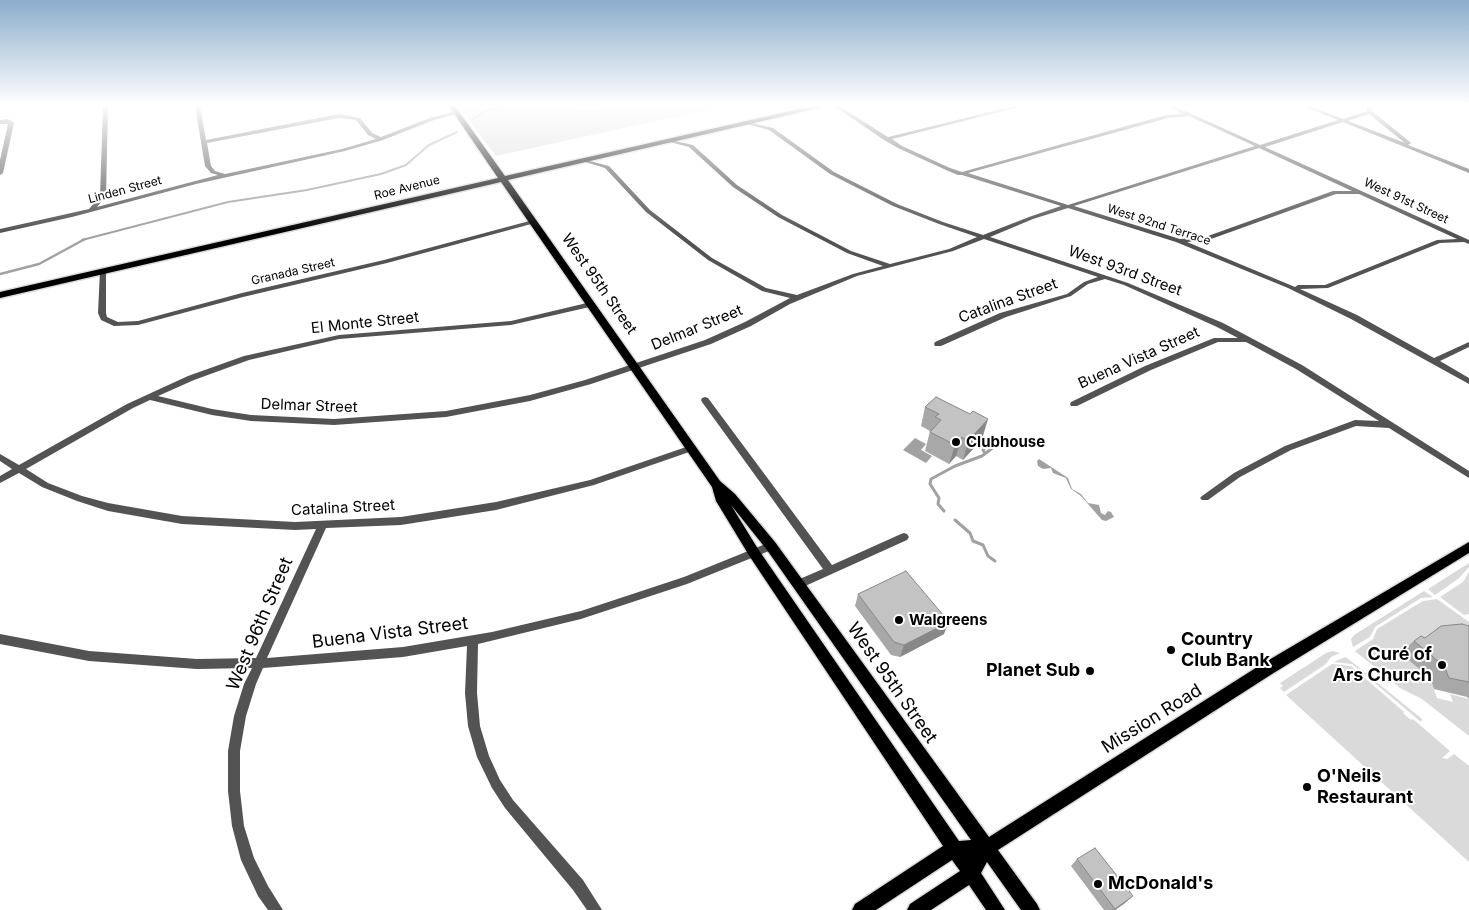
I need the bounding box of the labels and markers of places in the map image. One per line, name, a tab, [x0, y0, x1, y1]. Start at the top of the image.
place label: Clubhouse	[966, 433, 1045, 451]
marker: Clubhouse	[950, 436, 962, 448]
place label: Walgreens	[909, 611, 987, 629]
marker: Walgreens	[893, 614, 905, 626]
place label: Country Club Bank	[1181, 629, 1270, 672]
marker: Country Club Bank	[1165, 644, 1177, 656]
place label: Curé of Ars Church	[1332, 644, 1432, 686]
marker: Curé of Ars Church	[1436, 659, 1448, 671]
place label: Planet Sub	[986, 660, 1080, 682]
marker: Planet Sub	[1084, 665, 1096, 677]
place label: O'Neils Restaurant	[1317, 766, 1413, 809]
marker: O'Neils Restaurant	[1301, 781, 1313, 793]
place label: McDonald's	[1108, 873, 1213, 895]
marker: McDonald's	[1092, 878, 1104, 890]

